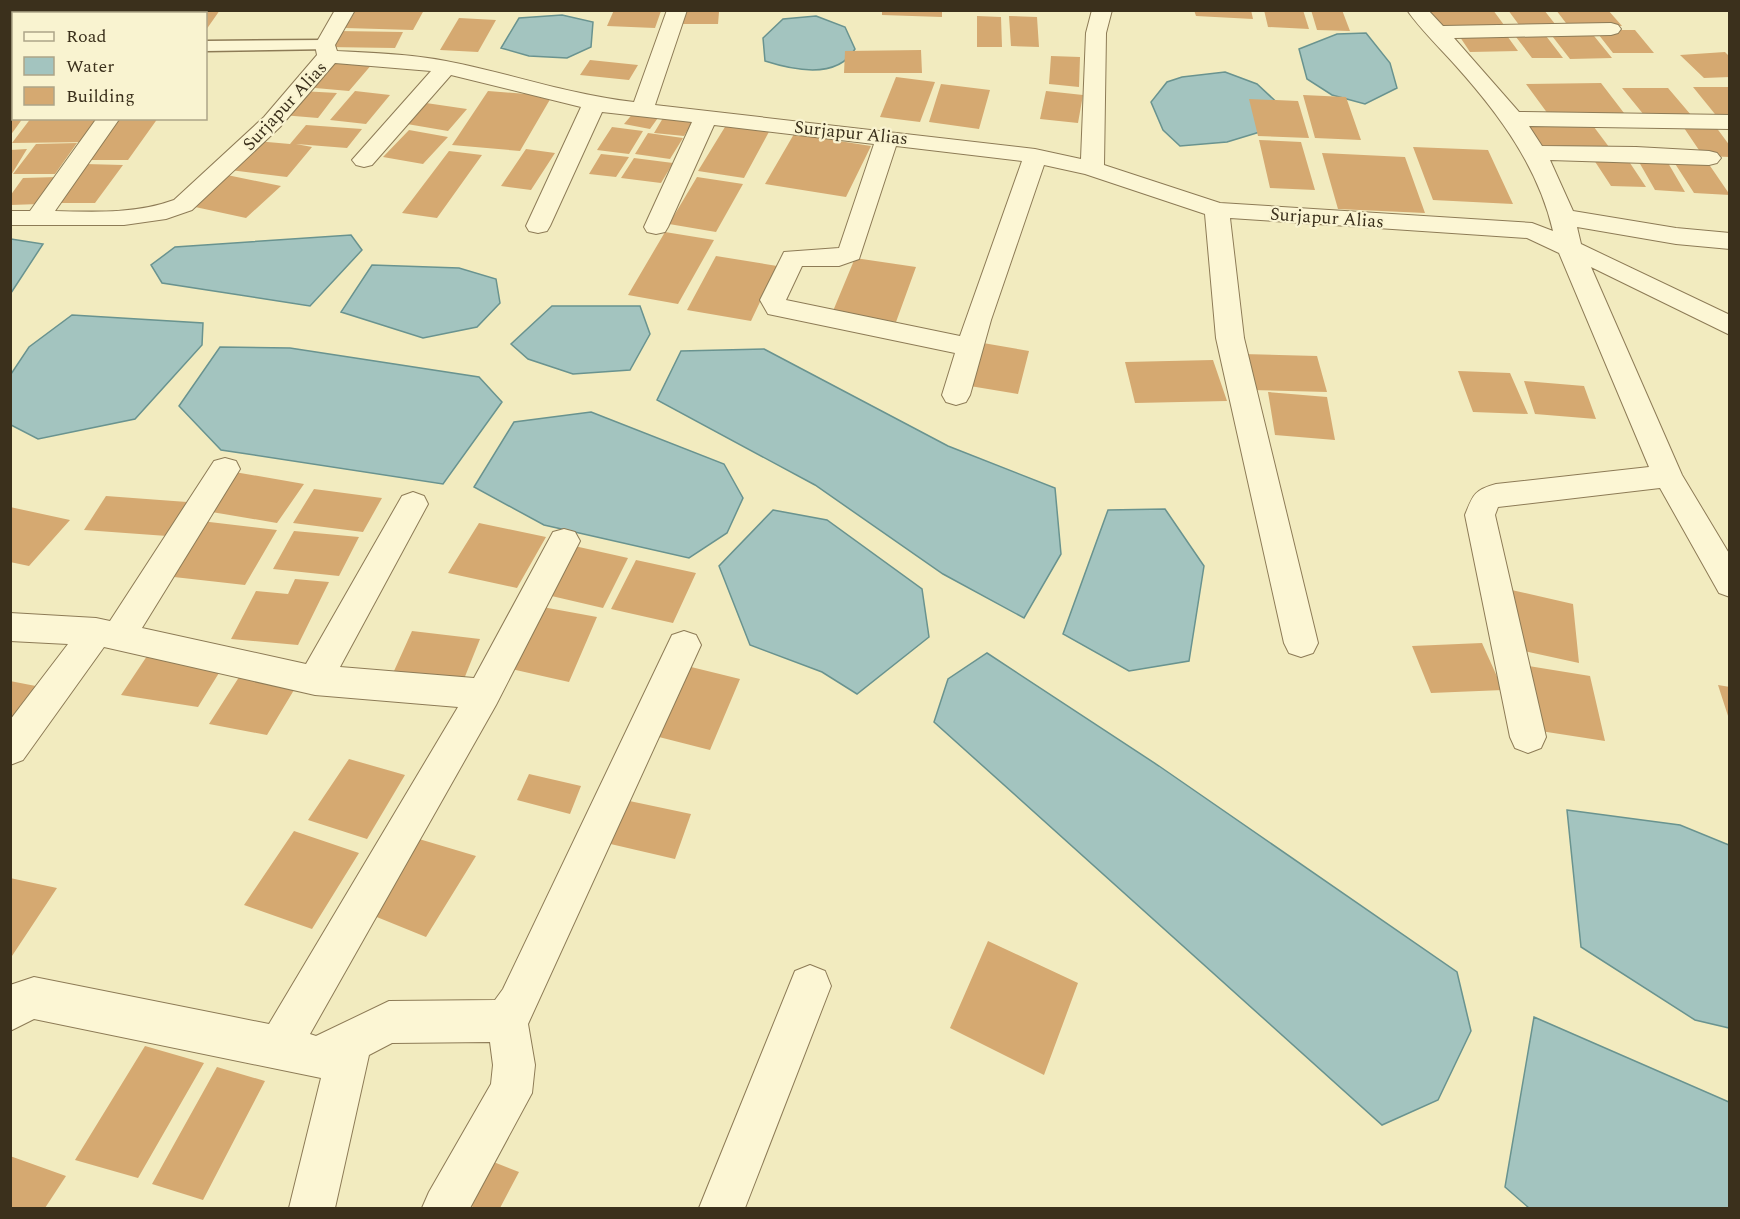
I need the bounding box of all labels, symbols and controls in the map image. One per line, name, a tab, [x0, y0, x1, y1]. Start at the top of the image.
legend	[12, 12, 207, 120]
text: Road	[66, 23, 107, 50]
text: Water	[66, 53, 114, 80]
street label: Surjapur Alias	[236, 55, 334, 157]
text: Building	[66, 83, 135, 110]
street label: Surjapur Alias	[793, 114, 909, 152]
street label: Surjapur Alias	[1269, 201, 1385, 235]

